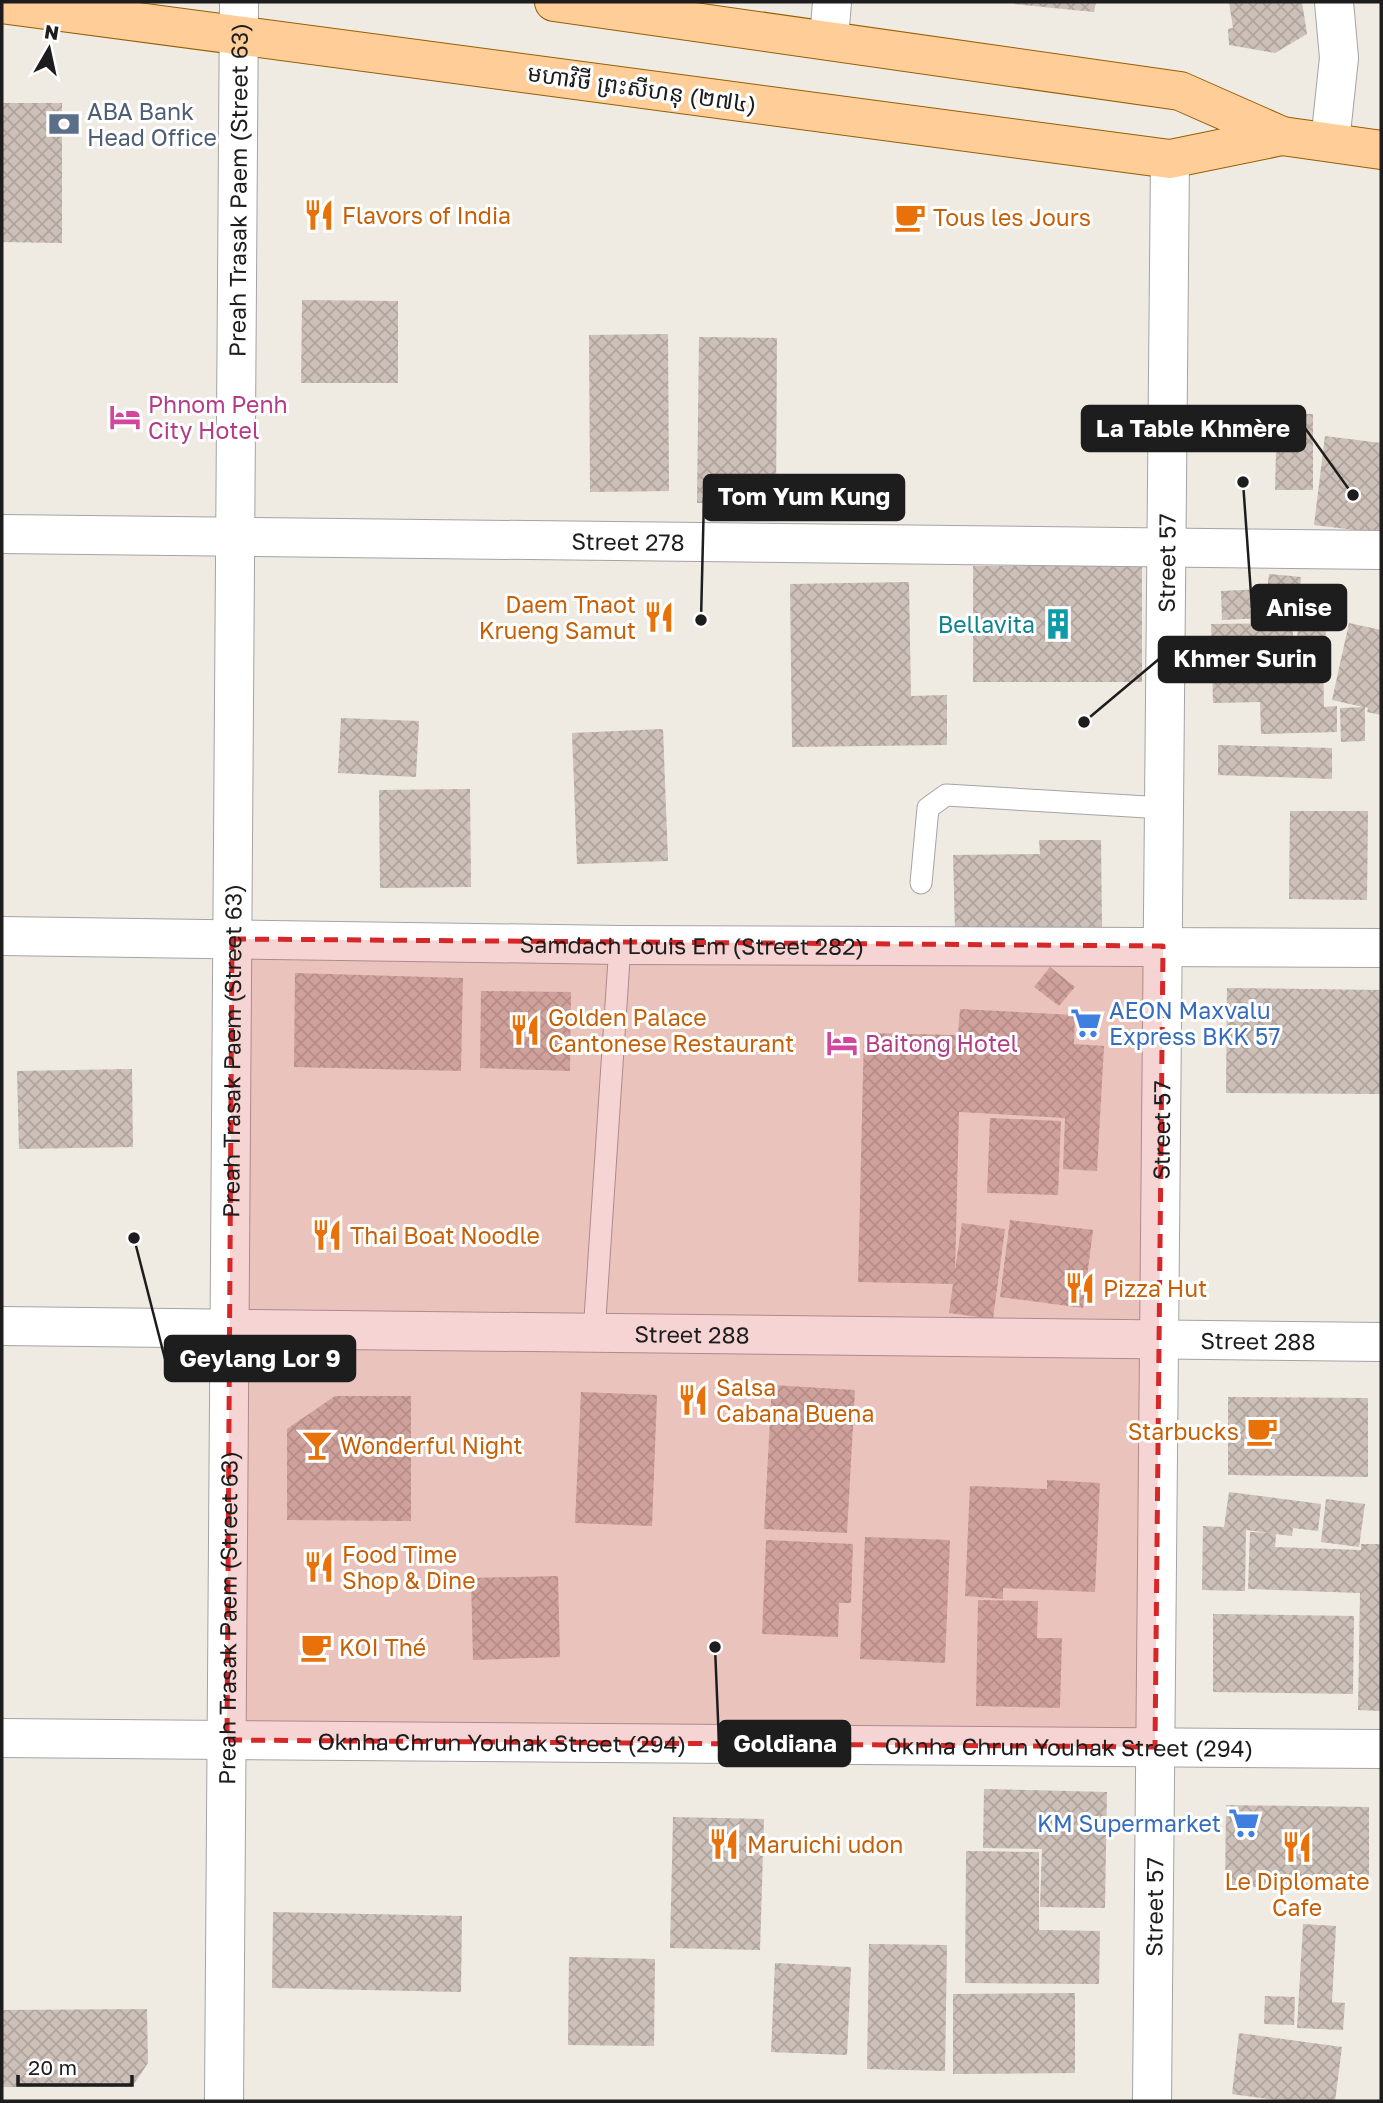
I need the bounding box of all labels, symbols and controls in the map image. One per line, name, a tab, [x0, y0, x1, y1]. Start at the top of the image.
north arrow	[14, 14, 84, 84]
text: N	[43, 19, 61, 44]
street label: Preah Trasak Paem (Street 63)	[222, 23, 253, 357]
street label: មហាវិថី ព្រះសីហនុ (២៧៤)	[525, 58, 758, 120]
place label: ABA Bank Head Office	[87, 97, 217, 151]
bank icon: ABA Bank Head Office	[47, 107, 81, 141]
restaurant icon: Flavors of India	[302, 198, 336, 232]
cafe icon: Tous les Jours	[893, 200, 927, 234]
place label: Flavors of India	[342, 201, 511, 229]
place label: Tous les Jours	[933, 203, 1091, 231]
place label: Phnom Penh City Hotel	[148, 390, 288, 444]
hotel icon: Phnom Penh City Hotel	[108, 400, 142, 434]
callout: La Table Khmère	[1082, 406, 1305, 451]
text: La Table Khmère	[1096, 413, 1290, 442]
callout: Tom Yum Kung	[704, 475, 904, 520]
text: Tom Yum Kung	[718, 481, 890, 510]
street label: Street 57	[1152, 513, 1181, 613]
street label: Street 278	[571, 527, 685, 556]
callout: Anise	[1252, 585, 1346, 630]
place label: Daem Tnaot Krueng Samut	[479, 590, 636, 644]
text: Anise	[1266, 592, 1332, 621]
restaurant icon: Daem Tnaot Krueng Samut	[642, 600, 676, 634]
building icon: Bellavita	[1041, 607, 1075, 641]
place label: Bellavita	[938, 610, 1035, 638]
callout: Khmer Surin	[1159, 637, 1330, 682]
text: Khmer Surin	[1173, 643, 1317, 672]
street label: Preah Trasak Paem (Street 63)	[216, 884, 247, 1218]
street label: Samdach Louis Em (Street 282)	[519, 930, 864, 960]
place label: AEON Maxvalu Express BKK 57	[1109, 996, 1280, 1050]
place label: Golden Palace Cantonese Restaurant	[548, 1003, 794, 1057]
supermarket icon: AEON Maxvalu Express BKK 57	[1069, 1006, 1103, 1040]
restaurant icon: Golden Palace Cantonese Restaurant	[508, 1013, 542, 1047]
hotel icon: Baitong Hotel	[825, 1026, 859, 1060]
place label: Baitong Hotel	[865, 1029, 1018, 1057]
street label: Street 57	[1147, 1080, 1175, 1180]
restaurant icon: Thai Boat Noodle	[310, 1218, 344, 1252]
place label: Thai Boat Noodle	[350, 1221, 540, 1249]
restaurant icon: Pizza Hut	[1063, 1271, 1097, 1305]
place label: Pizza Hut	[1103, 1274, 1207, 1302]
street label: Street 288	[634, 1319, 750, 1349]
street label: Street 288	[1200, 1326, 1316, 1355]
callout: Geylang Lor 9	[165, 1336, 355, 1381]
text: Geylang Lor 9	[179, 1343, 341, 1372]
place label: Salsa Cabana Buena	[716, 1373, 874, 1427]
restaurant icon: Salsa Cabana Buena	[676, 1383, 710, 1417]
cafe icon: Starbucks	[1245, 1414, 1279, 1448]
place label: Starbucks	[1128, 1417, 1239, 1445]
bar icon: Wonderful Night	[300, 1428, 334, 1462]
place label: Wonderful Night	[340, 1431, 522, 1459]
street label: Preah Trasak Paem (Street 63)	[212, 1451, 243, 1785]
place label: Food Time Shop & Dine	[342, 1540, 475, 1594]
restaurant icon: Food Time Shop & Dine	[302, 1550, 336, 1584]
cafe icon: KOI Thé	[299, 1630, 333, 1664]
place label: KOI Thé	[339, 1633, 426, 1661]
callout: Goldiana	[719, 1721, 850, 1766]
street label: Oknha Chrun Youhak Street (294)	[317, 1727, 687, 1758]
text: Goldiana	[733, 1728, 837, 1757]
street label: Oknha Chrun Youhak Street (294)	[884, 1731, 1254, 1762]
supermarket icon: KM Supermarket	[1227, 1806, 1261, 1840]
place label: KM Supermarket	[1037, 1809, 1221, 1837]
restaurant icon: Maruichi udon	[707, 1827, 741, 1861]
place label: Maruichi udon	[747, 1830, 903, 1858]
restaurant icon: Le Diplomate Cafe	[1280, 1830, 1314, 1864]
street label: Street 57	[1139, 1857, 1168, 1957]
place label: Le Diplomate Cafe	[1225, 1867, 1369, 1921]
scale bar	[18, 2044, 131, 2088]
text: 20 m	[28, 2054, 77, 2080]

